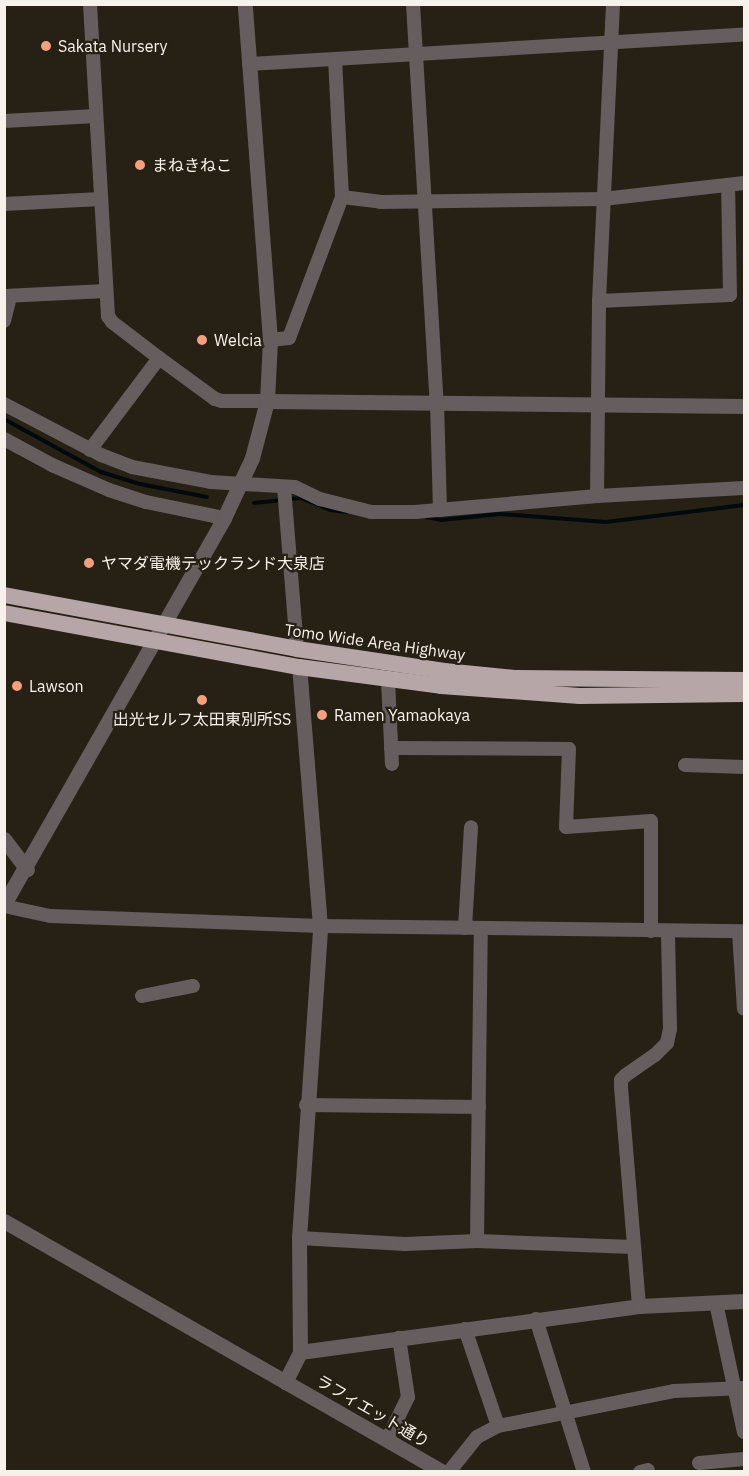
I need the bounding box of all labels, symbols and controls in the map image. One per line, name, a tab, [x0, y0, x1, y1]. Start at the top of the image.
place label: Sakata Nursery	[58, 36, 168, 56]
marker: Sakata Nursery	[39, 39, 53, 53]
place label: まねきねこ	[152, 155, 232, 175]
marker: まねきねこ	[133, 158, 147, 172]
place label: Welcia	[214, 330, 262, 350]
marker: Welcia	[195, 333, 209, 347]
place label: ヤマダ電機テックランド大泉店	[101, 553, 325, 573]
marker: ヤマダ電機テックランド大泉店	[82, 556, 96, 570]
street label: Tomo Wide Area Highway	[283, 620, 467, 664]
place label: Lawson	[29, 676, 84, 696]
marker: Lawson	[10, 679, 24, 693]
marker: 出光セルフ太田東別所SS	[195, 693, 209, 707]
place label: Ramen Yamaokaya	[334, 705, 470, 725]
marker: Ramen Yamaokaya	[315, 708, 329, 722]
place label: 出光セルフ太田東別所SS	[113, 709, 291, 729]
street label: ラフィエット通り	[313, 1371, 433, 1451]

